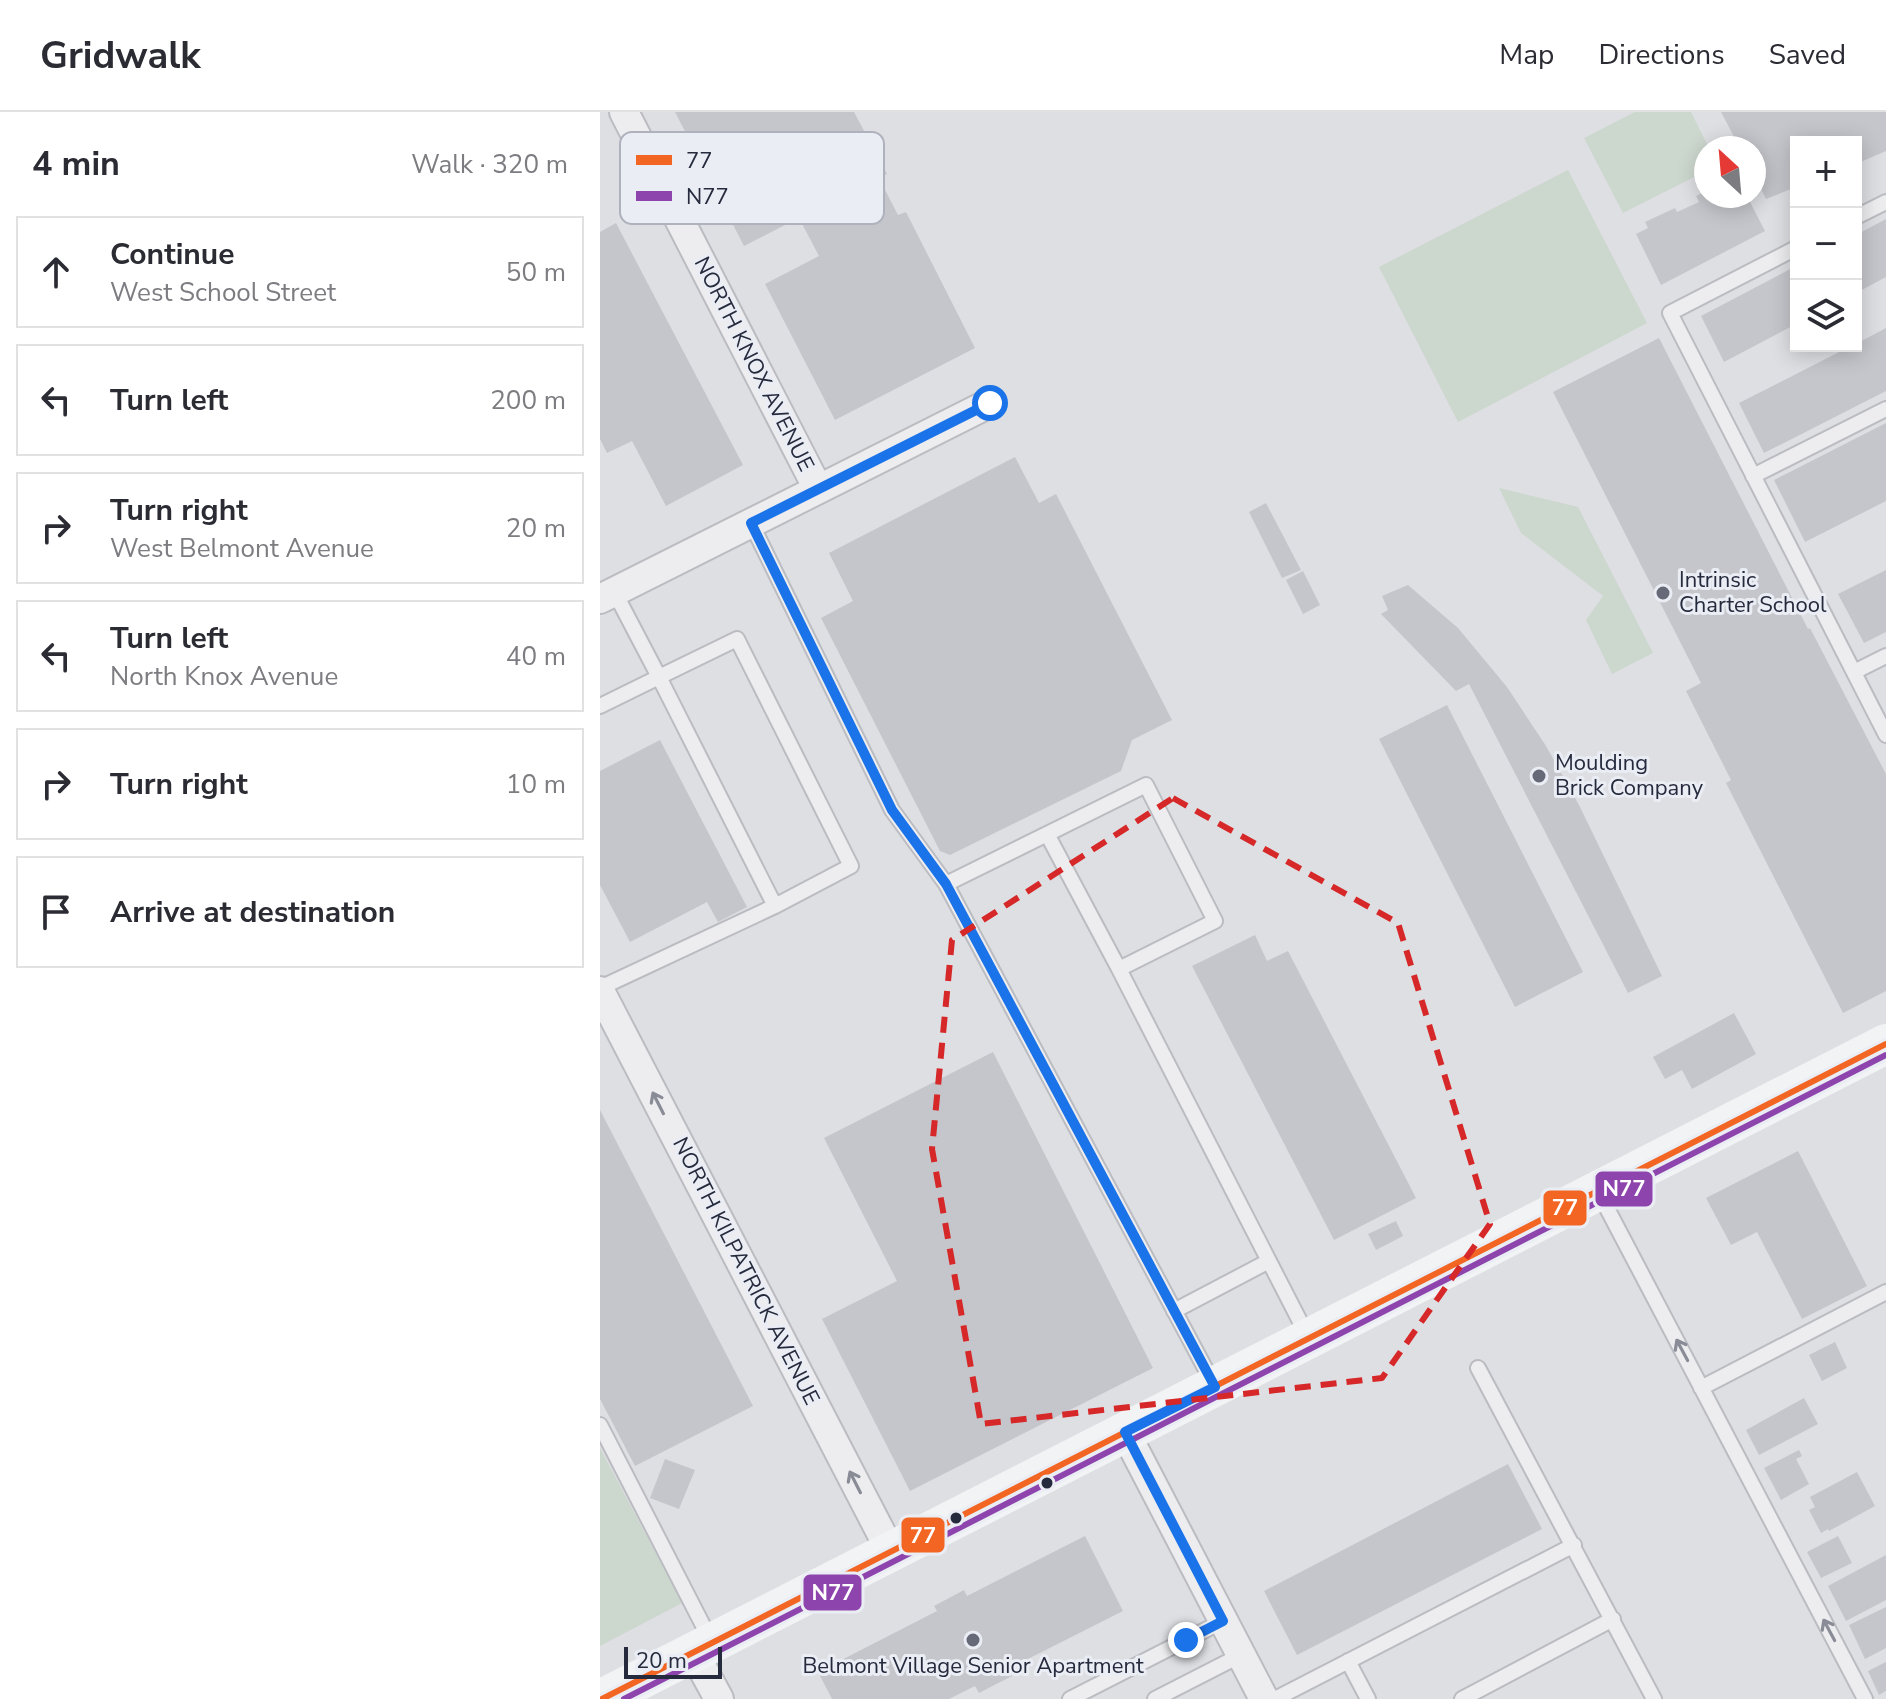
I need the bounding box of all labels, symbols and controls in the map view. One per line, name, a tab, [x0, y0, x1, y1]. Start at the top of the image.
text: Gridwalk	[40, 30, 201, 81]
text: Map	[1499, 36, 1554, 74]
text: Directions	[1598, 36, 1725, 74]
text: Saved	[1769, 36, 1846, 74]
legend	[620, 132, 884, 224]
north arrow	[1694, 136, 1766, 208]
map controls	[1790, 136, 1862, 352]
button: +	[1790, 136, 1862, 208]
text: 4 min	[32, 141, 120, 187]
text: 77	[686, 146, 712, 176]
text: Walk · 320 m	[411, 147, 568, 182]
text: N77	[686, 182, 729, 212]
button: −	[1790, 208, 1862, 280]
text: Continue	[110, 234, 235, 275]
icon: ahead	[34, 250, 78, 294]
street label: NORTH KNOX AVENUE	[687, 251, 821, 477]
text: 50 m	[506, 255, 566, 290]
text: West School Street	[110, 275, 336, 310]
button: layers	[1790, 280, 1862, 352]
icon: left	[34, 378, 78, 422]
text: Turn left	[110, 380, 228, 421]
text: 200 m	[490, 383, 566, 418]
route start	[972, 385, 1008, 421]
text: Turn right	[110, 490, 248, 531]
icon: right	[34, 506, 78, 550]
text: 20 m	[506, 511, 566, 546]
text: West Belmont Avenue	[110, 531, 374, 566]
place label: Intrinsic Charter School	[1679, 565, 1827, 620]
marker: Intrinsic Charter School	[1654, 584, 1672, 602]
text: Turn left	[110, 618, 228, 659]
icon: left	[34, 634, 78, 678]
text: 40 m	[506, 639, 566, 674]
text: North Knox Avenue	[110, 659, 338, 694]
place label: Moulding Brick Company	[1555, 748, 1704, 803]
icon: right	[34, 762, 78, 806]
text: Turn right	[110, 764, 248, 805]
text: 10 m	[506, 767, 566, 802]
marker: Moulding Brick Company	[1530, 767, 1548, 785]
icon: arrive	[34, 890, 78, 934]
text: Arrive at destination	[110, 892, 395, 933]
one-way arrow	[650, 1091, 666, 1115]
street label: NORTH KILPATRICK AVENUE	[665, 1132, 827, 1410]
line badge: N77	[1594, 1170, 1654, 1208]
text: N77	[1603, 1174, 1645, 1204]
line badge: 77	[1542, 1189, 1588, 1227]
text: 77	[1552, 1193, 1578, 1223]
one-way arrow	[1673, 1339, 1689, 1363]
one-way arrow	[847, 1471, 863, 1495]
unlabelled marker	[1039, 1475, 1055, 1491]
unlabelled marker	[948, 1510, 964, 1526]
line badge: 77	[900, 1516, 946, 1554]
text: 77	[910, 1521, 936, 1551]
line badge: N77	[802, 1573, 863, 1612]
text: N77	[812, 1578, 854, 1608]
one-way arrow	[1820, 1619, 1836, 1642]
route end	[1168, 1622, 1204, 1658]
marker: Belmont Village Senior Apartment	[964, 1631, 982, 1649]
scale bar	[624, 1643, 722, 1679]
text: 20 m	[636, 1646, 687, 1676]
place label: Belmont Village Senior Apartment	[802, 1651, 1144, 1681]

